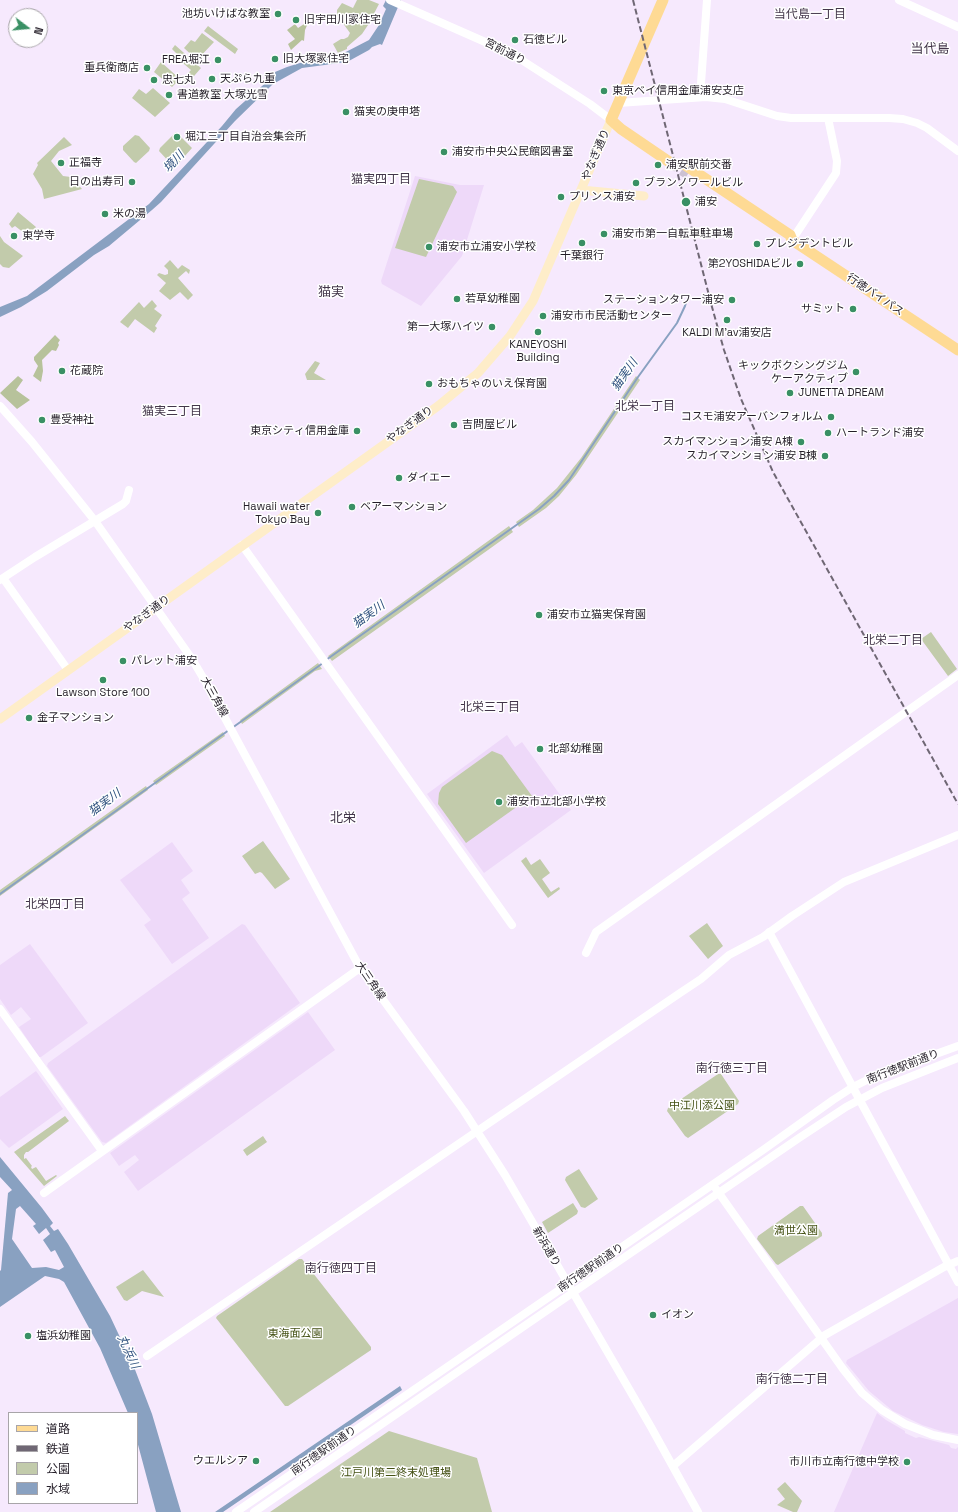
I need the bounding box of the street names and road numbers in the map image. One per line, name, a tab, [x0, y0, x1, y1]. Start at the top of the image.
street label: 宮前通り	[482, 36, 528, 68]
street label: やなぎ通り	[579, 127, 613, 183]
street label: 行徳バイパス	[844, 271, 906, 319]
street label: やなぎ通り	[384, 403, 436, 447]
street label: やなぎ通り	[121, 592, 173, 636]
street label: 大三角線	[198, 675, 230, 719]
street label: 大三角線	[352, 959, 388, 1003]
street label: 南行徳駅前通り	[865, 1047, 941, 1087]
street label: 新浜通り	[529, 1225, 563, 1269]
street label: 南行徳駅前通り	[555, 1241, 627, 1295]
street label: 南行徳駅前通り	[289, 1424, 359, 1478]

